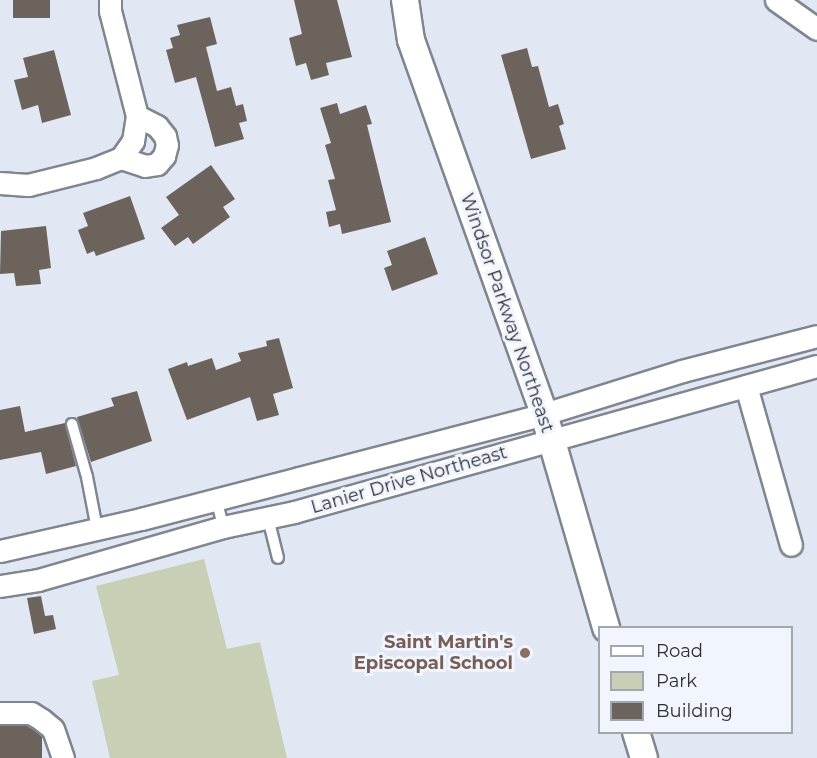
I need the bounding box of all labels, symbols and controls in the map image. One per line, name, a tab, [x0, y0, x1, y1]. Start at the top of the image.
street label: Windsor Parkway Northeast	[456, 190, 558, 436]
street label: Lanier Drive Northeast	[308, 442, 510, 518]
legend	[598, 626, 793, 734]
place label: Saint Martin's Episcopal School	[354, 632, 513, 674]
text: Road	[656, 640, 703, 662]
marker: Saint Martin's Episcopal School	[518, 646, 532, 660]
text: Park	[656, 670, 697, 692]
text: Building	[656, 700, 733, 722]

